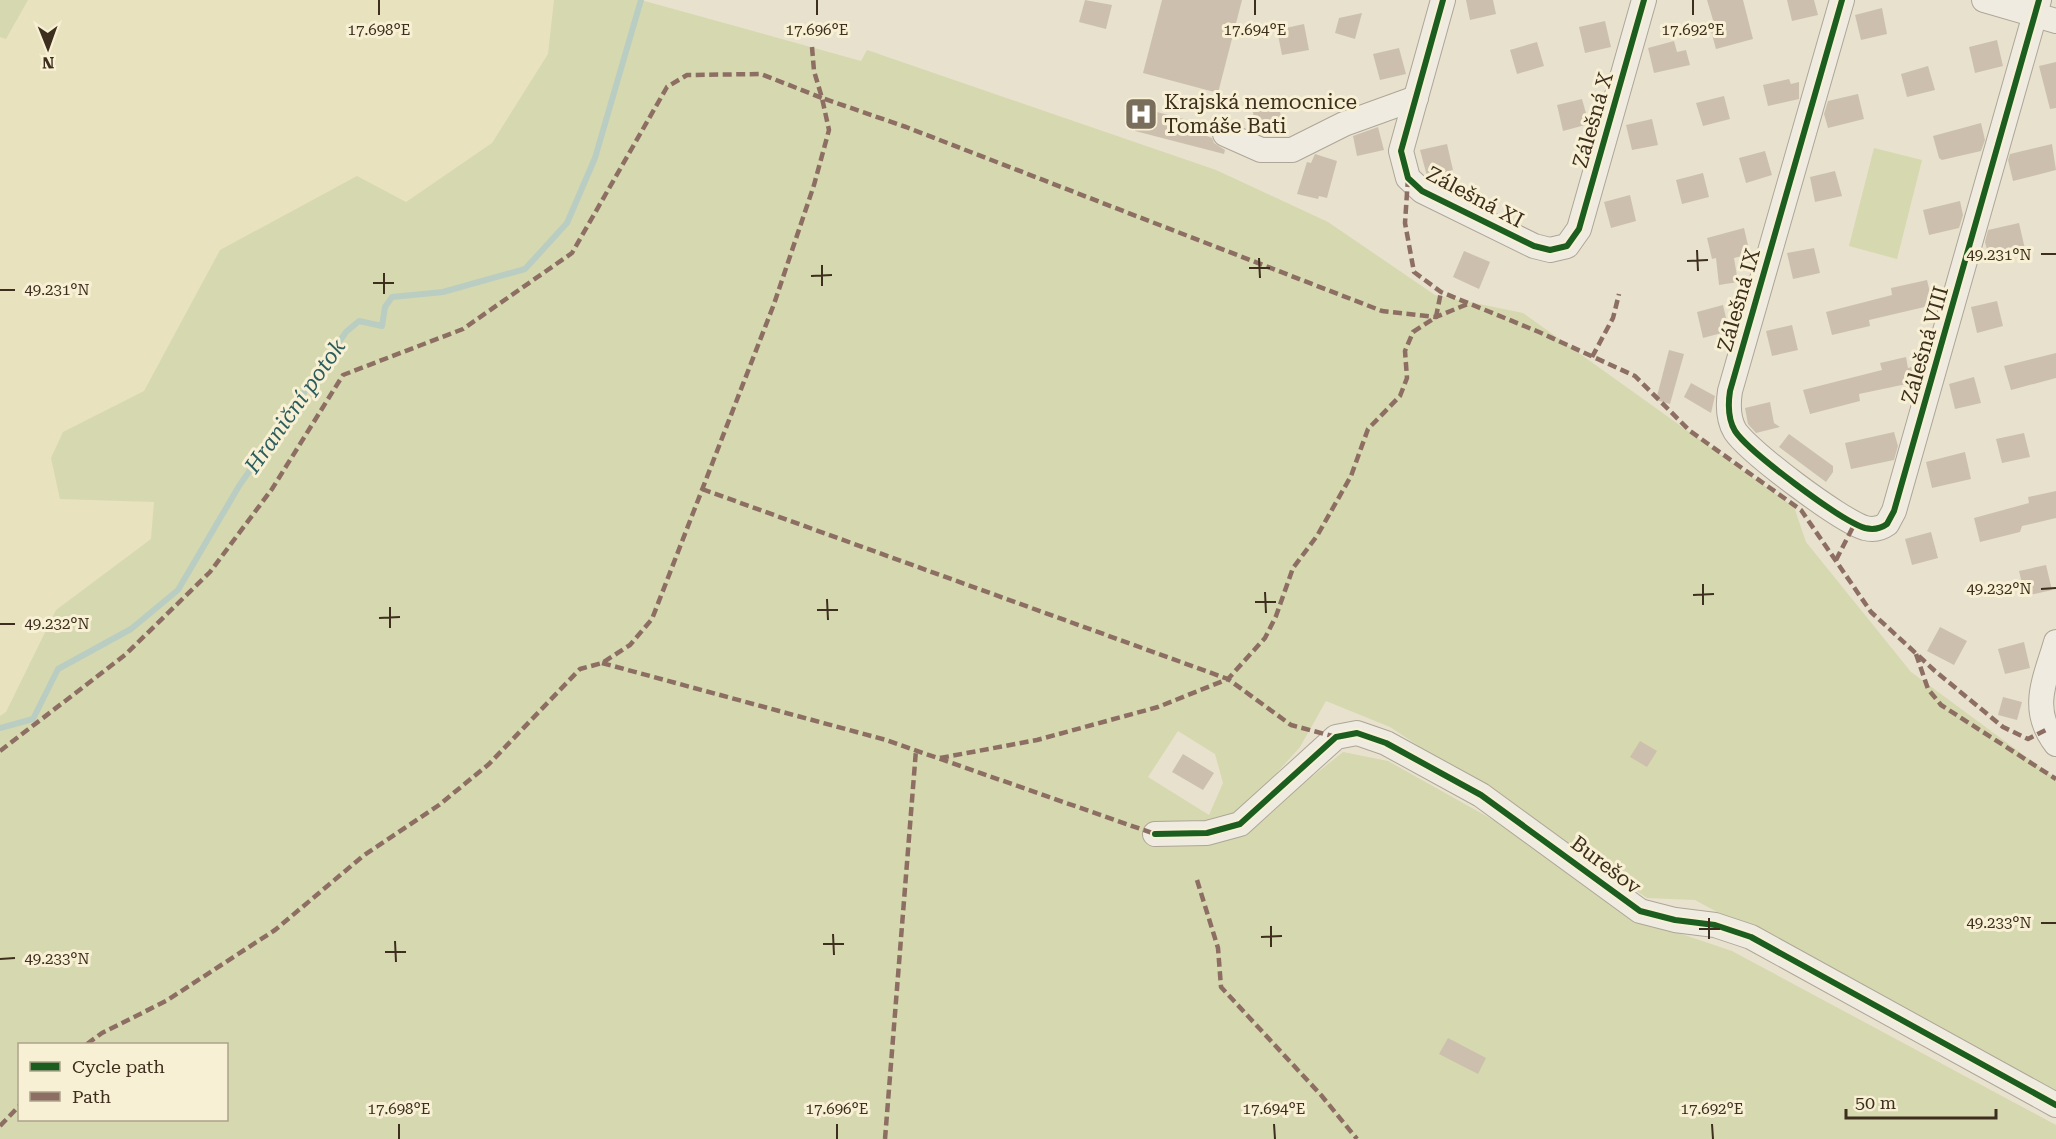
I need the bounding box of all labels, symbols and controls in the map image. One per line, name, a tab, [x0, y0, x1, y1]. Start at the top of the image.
north arrow	[18, 18, 78, 78]
text: 17.698°E	[348, 21, 410, 39]
text: 17.696°E	[786, 21, 848, 39]
text: 17.694°E	[1224, 21, 1286, 39]
text: 17.692°E	[1662, 21, 1724, 39]
text: N	[42, 53, 55, 72]
street label: Zálešná X	[1568, 69, 1618, 171]
place label: Krajská nemocnice Tomáše Bati	[1164, 90, 1357, 138]
hospital icon: Krajská nemocnice Tomáše Bati	[1123, 96, 1159, 132]
street label: Zálešná XI	[1422, 161, 1528, 233]
street label: Zálešná IX	[1713, 246, 1765, 354]
text: 49.231°N	[1966, 246, 2032, 264]
text: 49.231°N	[24, 281, 90, 299]
street label: Zálešná VIII	[1897, 283, 1953, 407]
water label: Hraniční potok	[239, 334, 350, 478]
text: 49.232°N	[1966, 580, 2032, 598]
text: 49.232°N	[24, 615, 90, 633]
street label: Burešov	[1566, 831, 1646, 900]
text: 49.233°N	[1966, 914, 2032, 932]
text: 49.233°N	[24, 950, 90, 968]
legend	[18, 1043, 228, 1121]
text: Cycle path	[72, 1056, 165, 1077]
scale bar	[1846, 1082, 1996, 1120]
text: Path	[72, 1086, 111, 1107]
text: 50 m	[1855, 1092, 1896, 1113]
text: 17.698°E	[368, 1100, 430, 1118]
text: 17.696°E	[806, 1100, 868, 1118]
text: 17.694°E	[1243, 1100, 1305, 1118]
text: 17.692°E	[1681, 1100, 1743, 1118]

